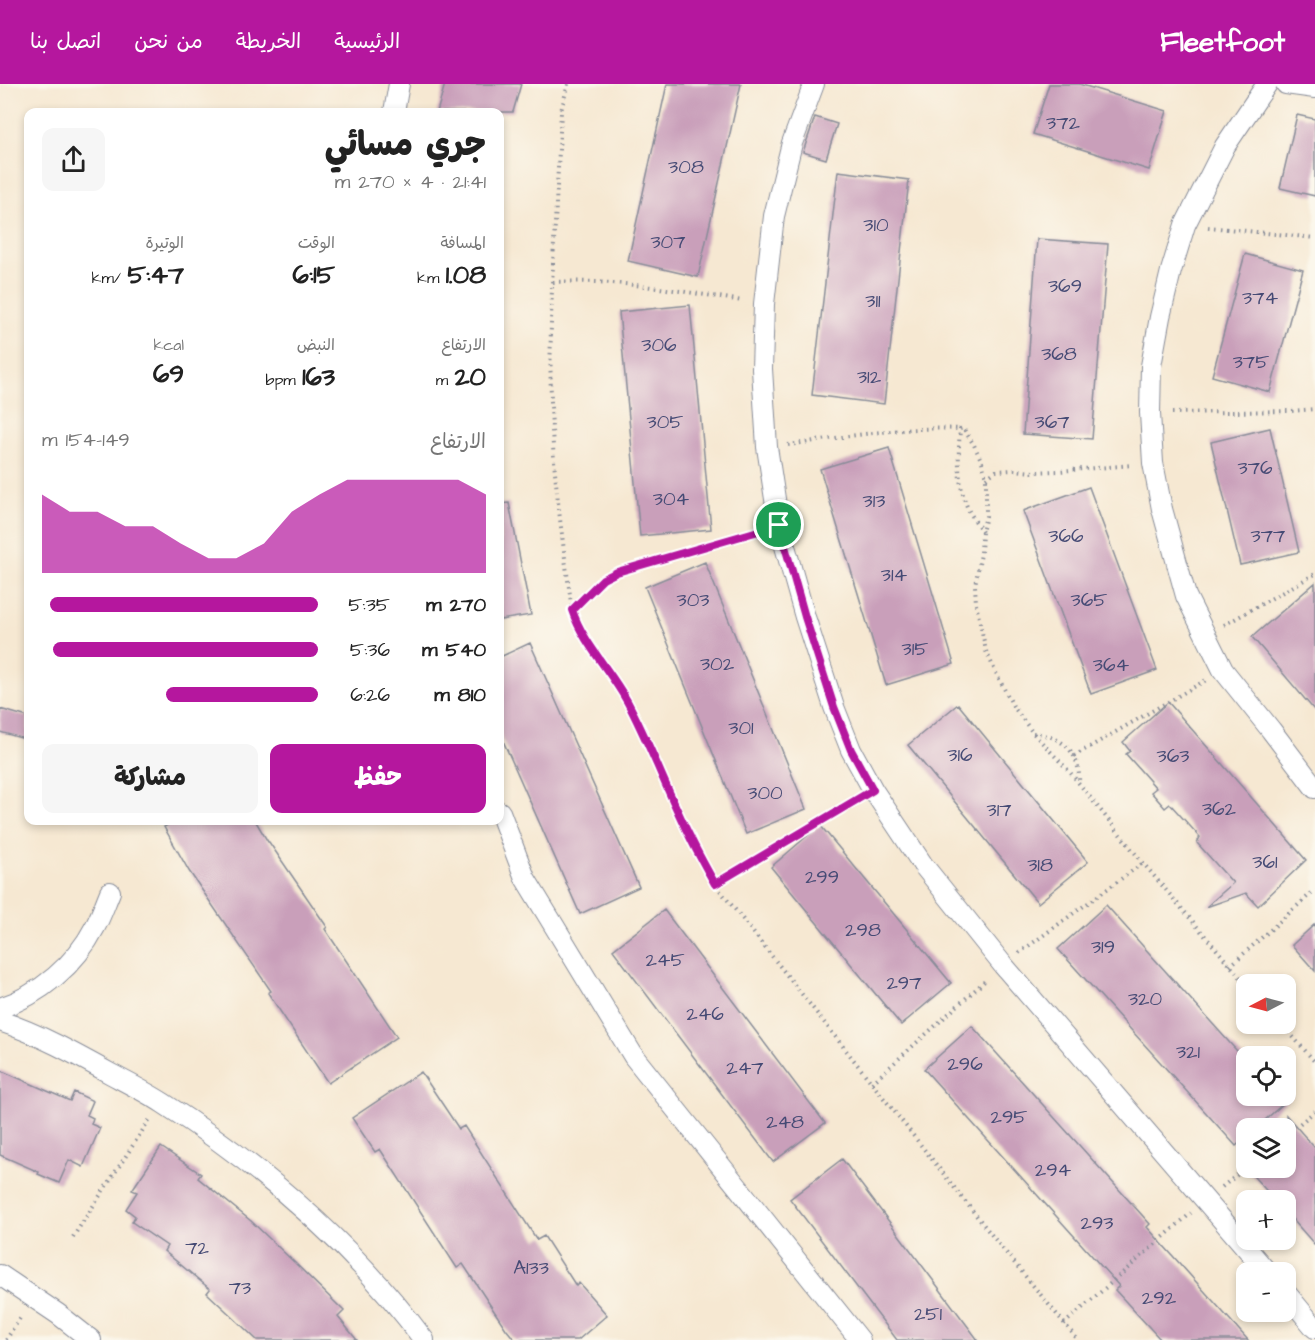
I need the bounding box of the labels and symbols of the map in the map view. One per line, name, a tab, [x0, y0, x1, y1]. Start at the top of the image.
house number: 372	[1046, 109, 1081, 137]
house number: 308	[668, 153, 704, 181]
house number: 310	[863, 211, 889, 239]
house number: 307	[650, 228, 686, 256]
house number: 369	[1048, 272, 1082, 300]
house number: 374	[1242, 284, 1278, 312]
house number: 311	[865, 287, 881, 315]
house number: 306	[641, 331, 677, 359]
house number: 368	[1041, 340, 1077, 368]
house number: 375	[1233, 348, 1269, 376]
house number: 312	[857, 363, 882, 391]
house number: 305	[647, 408, 683, 436]
house number: 367	[1034, 408, 1070, 436]
house number: 376	[1237, 454, 1273, 482]
house number: 304	[653, 485, 690, 513]
house number: 313	[863, 487, 885, 515]
pin	[753, 499, 804, 550]
house number: 366	[1048, 522, 1084, 550]
house number: 377	[1251, 522, 1285, 550]
house number: 314	[881, 561, 908, 589]
house number: 303	[677, 586, 709, 614]
house number: 365	[1071, 586, 1107, 614]
house number: 315	[902, 635, 928, 663]
house number: 302	[700, 650, 735, 678]
house number: 364	[1093, 651, 1130, 679]
house number: 301	[728, 714, 754, 742]
house number: 316	[947, 741, 973, 769]
house number: 363	[1157, 742, 1189, 770]
house number: 300	[747, 779, 783, 807]
house number: 362	[1202, 795, 1237, 823]
house number: 317	[986, 796, 1012, 824]
house number: 361	[1252, 848, 1278, 876]
house number: 318	[1027, 851, 1053, 879]
house number: 299	[805, 863, 839, 891]
house number: 298	[845, 916, 881, 944]
house number: 319	[1091, 933, 1115, 961]
house number: 245	[645, 946, 685, 974]
house number: 297	[886, 969, 922, 997]
north arrow	[1236, 974, 1296, 1034]
house number: 320	[1128, 985, 1162, 1013]
house number: 246	[686, 1000, 724, 1028]
house number: 321	[1176, 1038, 1201, 1066]
house number: 296	[947, 1050, 983, 1078]
house number: 247	[726, 1054, 764, 1082]
house number: 295	[991, 1103, 1028, 1131]
house number: 248	[766, 1108, 804, 1136]
house number: 294	[1035, 1156, 1072, 1184]
house number: 293	[1080, 1209, 1114, 1237]
house number: 72	[185, 1234, 209, 1262]
house number: A133	[513, 1254, 549, 1282]
house number: 73	[229, 1274, 251, 1302]
house number: 292	[1142, 1284, 1177, 1312]
house number: 251	[914, 1300, 943, 1328]

